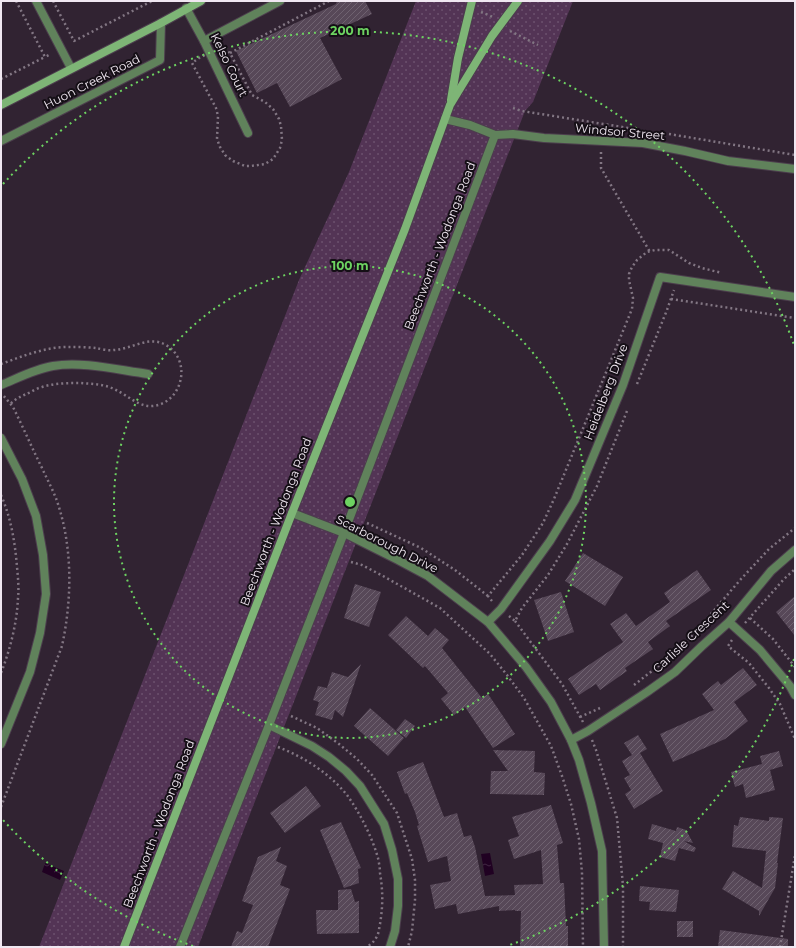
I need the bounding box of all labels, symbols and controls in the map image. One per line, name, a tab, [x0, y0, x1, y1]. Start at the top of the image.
text: 200 m	[330, 23, 370, 38]
street label: Kelso Court	[208, 31, 251, 99]
street label: Huon Creek Road	[41, 51, 142, 112]
street label: Windsor Street	[574, 120, 666, 143]
street label: Beechworth - Wodonga Road	[401, 160, 479, 332]
text: 100 m	[332, 258, 368, 273]
street label: Heidelberg Drive	[580, 342, 631, 442]
street label: Beechworth - Wodonga Road	[237, 436, 315, 608]
centre of rings	[343, 495, 357, 509]
street label: Scarborough Drive	[334, 511, 441, 576]
street label: Carlisle Crescent	[649, 597, 732, 676]
street label: Beechworth - Wodonga Road	[120, 738, 198, 910]

